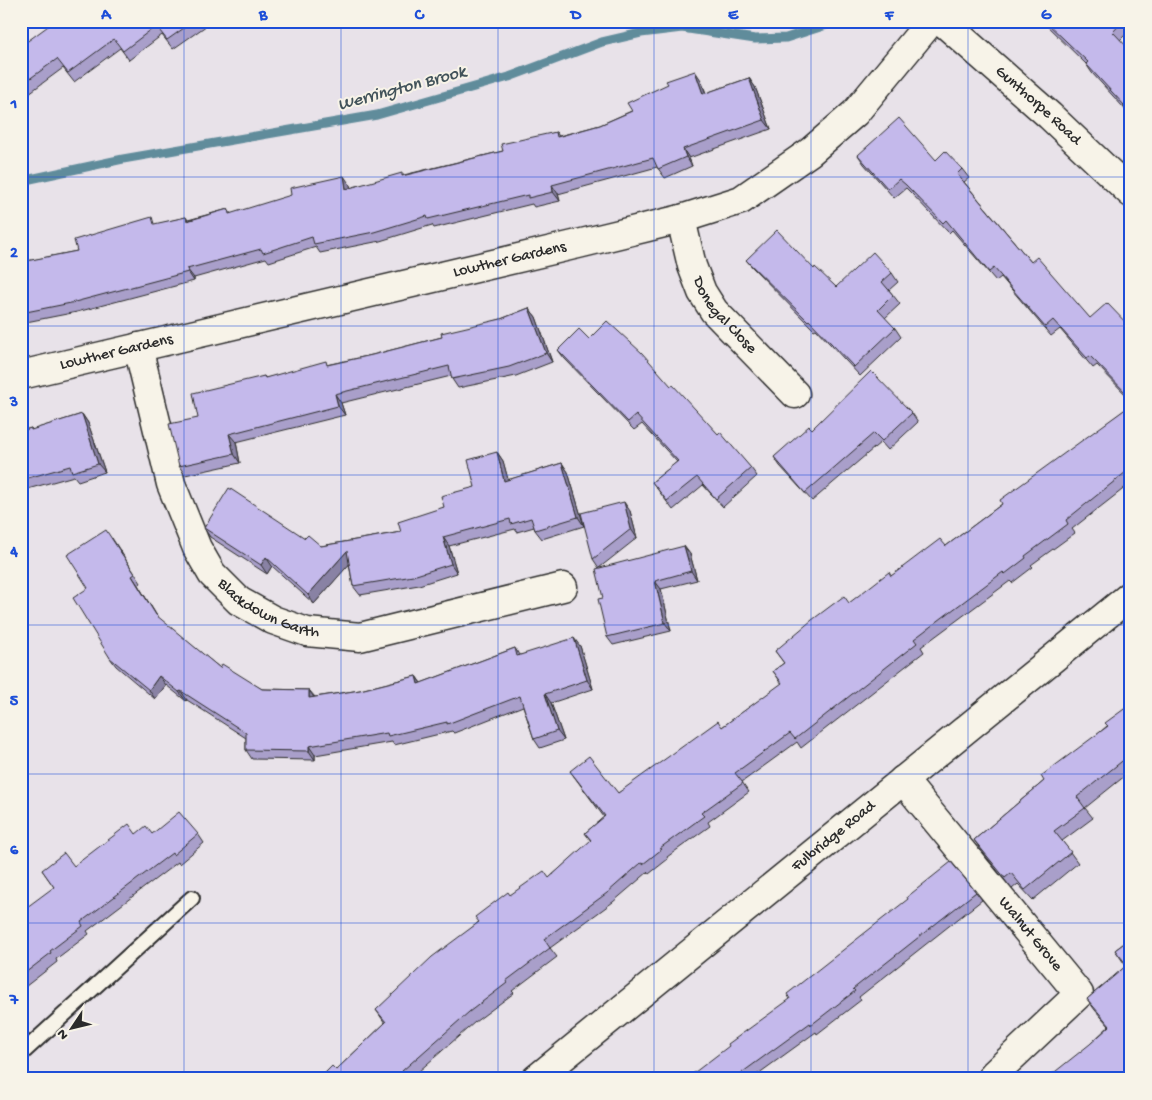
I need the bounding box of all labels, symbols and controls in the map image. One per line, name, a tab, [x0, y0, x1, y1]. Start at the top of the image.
text: A	[100, 7, 112, 26]
text: B	[258, 7, 268, 26]
text: C	[414, 7, 425, 26]
text: D	[569, 7, 582, 26]
text: E	[728, 7, 739, 26]
text: F	[884, 7, 895, 26]
text: G	[1041, 7, 1052, 26]
water label: Werrington Brook	[336, 61, 470, 116]
street label: Gunthorpe Road	[991, 62, 1086, 151]
text: 1	[10, 96, 17, 115]
street label: Lowther Gardens	[451, 237, 569, 283]
text: 2	[10, 245, 18, 264]
street label: Donegal Close	[687, 273, 761, 359]
street label: Lowther Gardens	[58, 330, 176, 375]
text: 3	[9, 394, 18, 413]
text: 4	[9, 544, 18, 563]
street label: Blackdown Garth	[212, 574, 320, 643]
text: 5	[10, 693, 19, 712]
street label: Fulbridge Road	[787, 796, 881, 877]
text: 6	[10, 842, 19, 861]
street label: Walnut Grove	[994, 893, 1067, 976]
text: 7	[9, 992, 19, 1011]
north arrow	[48, 1002, 98, 1052]
text: N	[54, 1025, 73, 1043]

